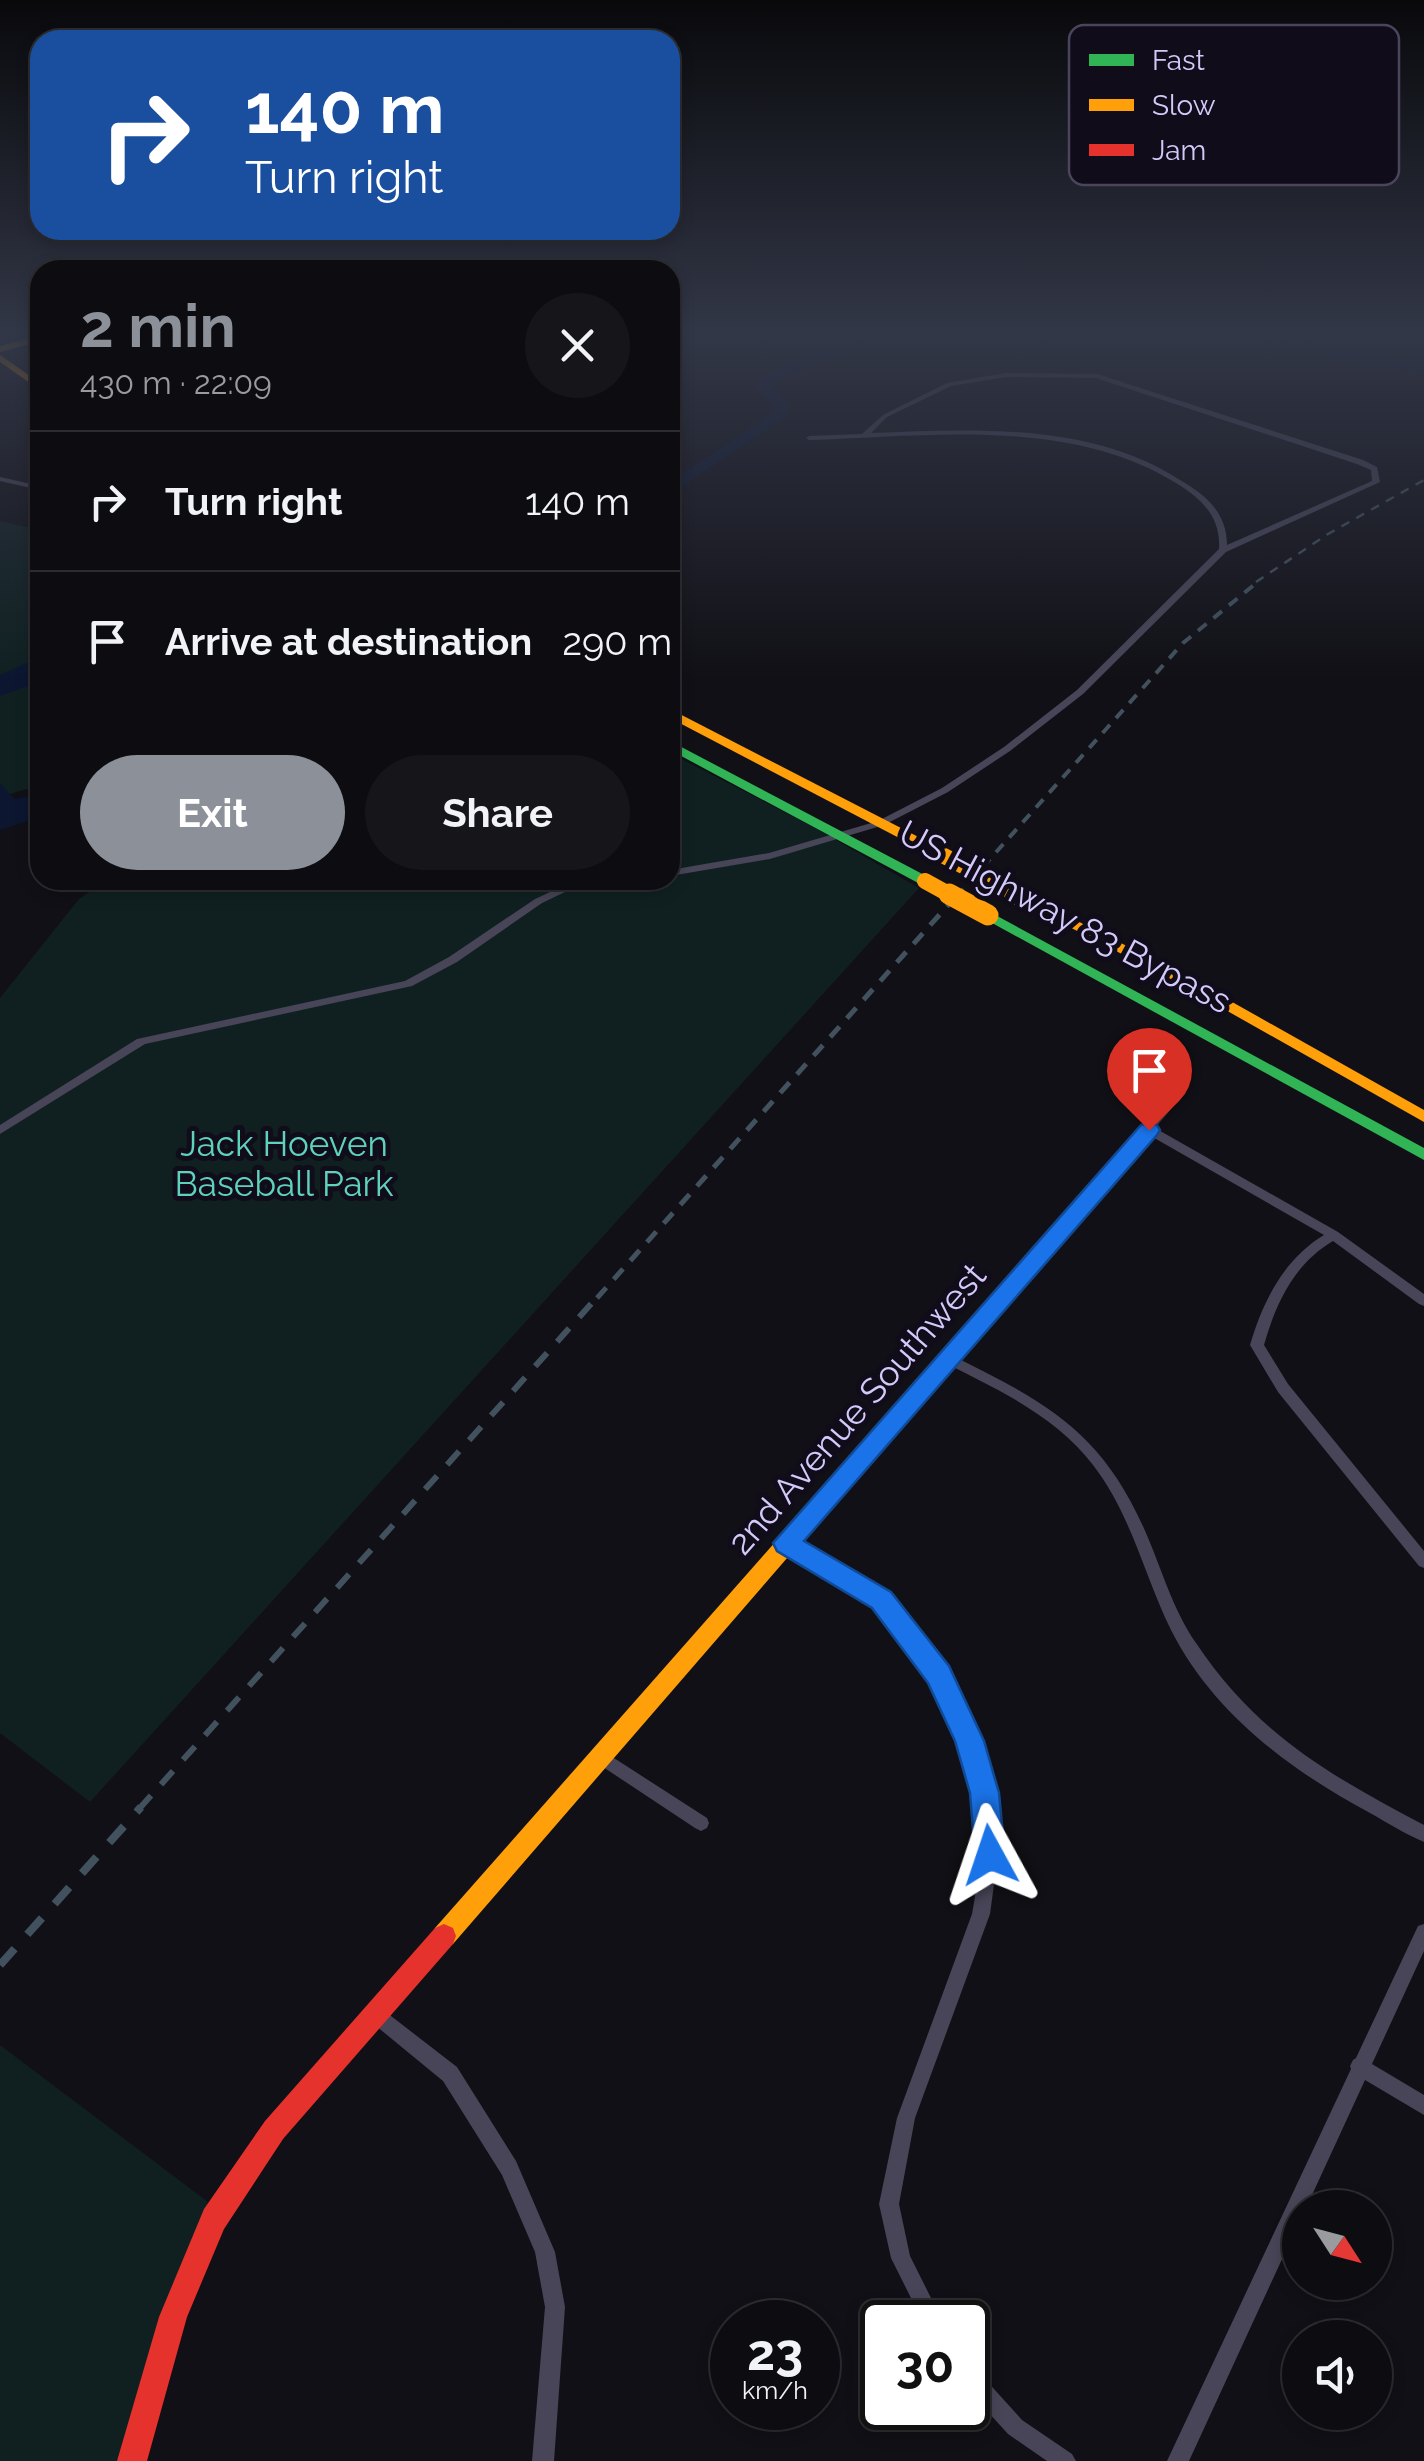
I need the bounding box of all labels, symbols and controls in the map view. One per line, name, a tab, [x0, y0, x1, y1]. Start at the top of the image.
legend	[1069, 25, 1399, 185]
text: Fast	[1152, 44, 1205, 77]
text: 140 m	[245, 67, 445, 149]
icon: right	[80, 70, 210, 200]
text: Slow	[1152, 89, 1216, 122]
text: Jam	[1152, 134, 1206, 167]
text: Turn right	[245, 151, 443, 204]
text: 2 min	[80, 291, 236, 361]
button: close	[525, 293, 630, 398]
text: 430 m · 22:09	[80, 364, 272, 401]
icon: right	[80, 474, 135, 529]
text: Turn right	[165, 479, 342, 524]
text: 140 m	[525, 479, 630, 524]
icon: arrive	[80, 614, 135, 669]
text: Arrive at destination	[165, 619, 532, 664]
text: 290 m	[562, 619, 672, 664]
button: Exit	[80, 755, 345, 870]
button: Share	[365, 755, 630, 870]
street label: US Highway 83 Bypass	[892, 812, 1238, 1022]
pin	[1107, 1028, 1192, 1131]
icon: arrive	[1122, 1043, 1177, 1098]
park label: Jack Hoeven Baseball Park	[175, 1123, 394, 1204]
street label: 2nd Avenue Southwest	[719, 1255, 994, 1562]
position arrow	[938, 1803, 1042, 1907]
north arrow	[1282, 2190, 1392, 2300]
map controls	[1282, 2190, 1392, 2430]
speed limit sign: 30	[860, 2300, 990, 2430]
button: sound	[1282, 2320, 1392, 2430]
text: 23	[747, 2323, 803, 2382]
text: km/h	[742, 2375, 808, 2405]

